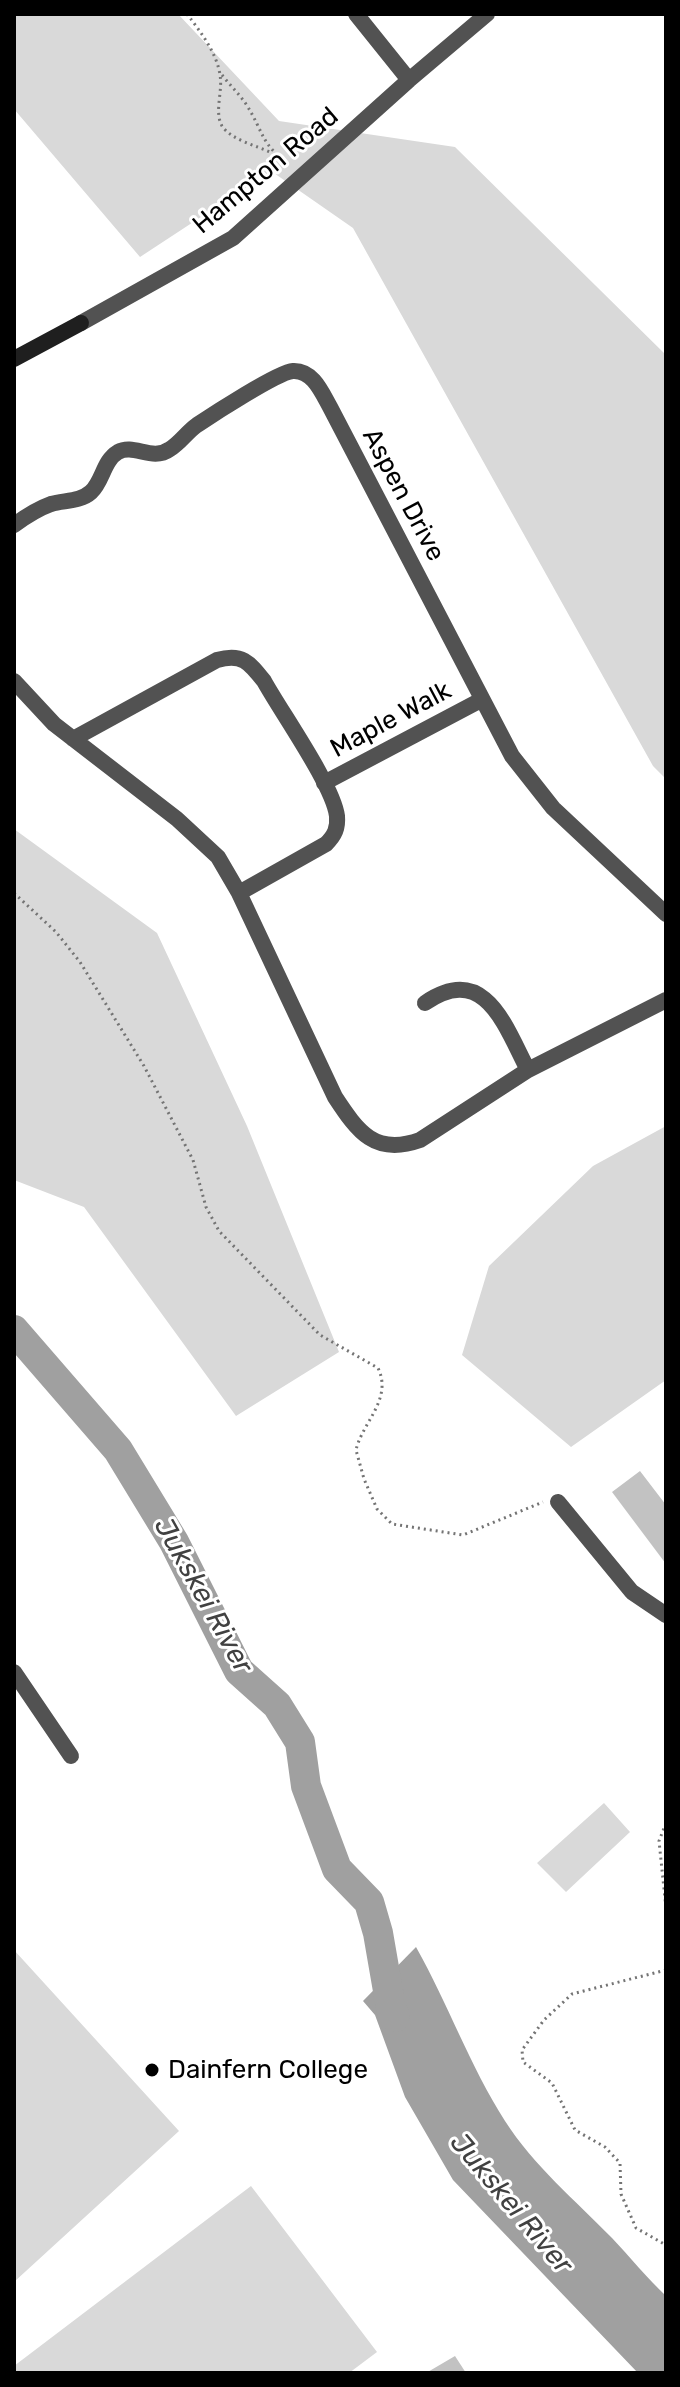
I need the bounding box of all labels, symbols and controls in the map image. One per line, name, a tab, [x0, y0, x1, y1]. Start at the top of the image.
street label: Hampton Road	[187, 101, 345, 241]
street label: Aspen Drive	[355, 423, 451, 567]
street label: Maple Walk	[325, 675, 457, 765]
water label: Jukskei River	[146, 1512, 260, 1680]
place label: Dainfern College	[168, 2054, 368, 2086]
marker: Dainfern College	[143, 2061, 161, 2079]
water label: Jukskei River	[443, 2127, 579, 2281]

